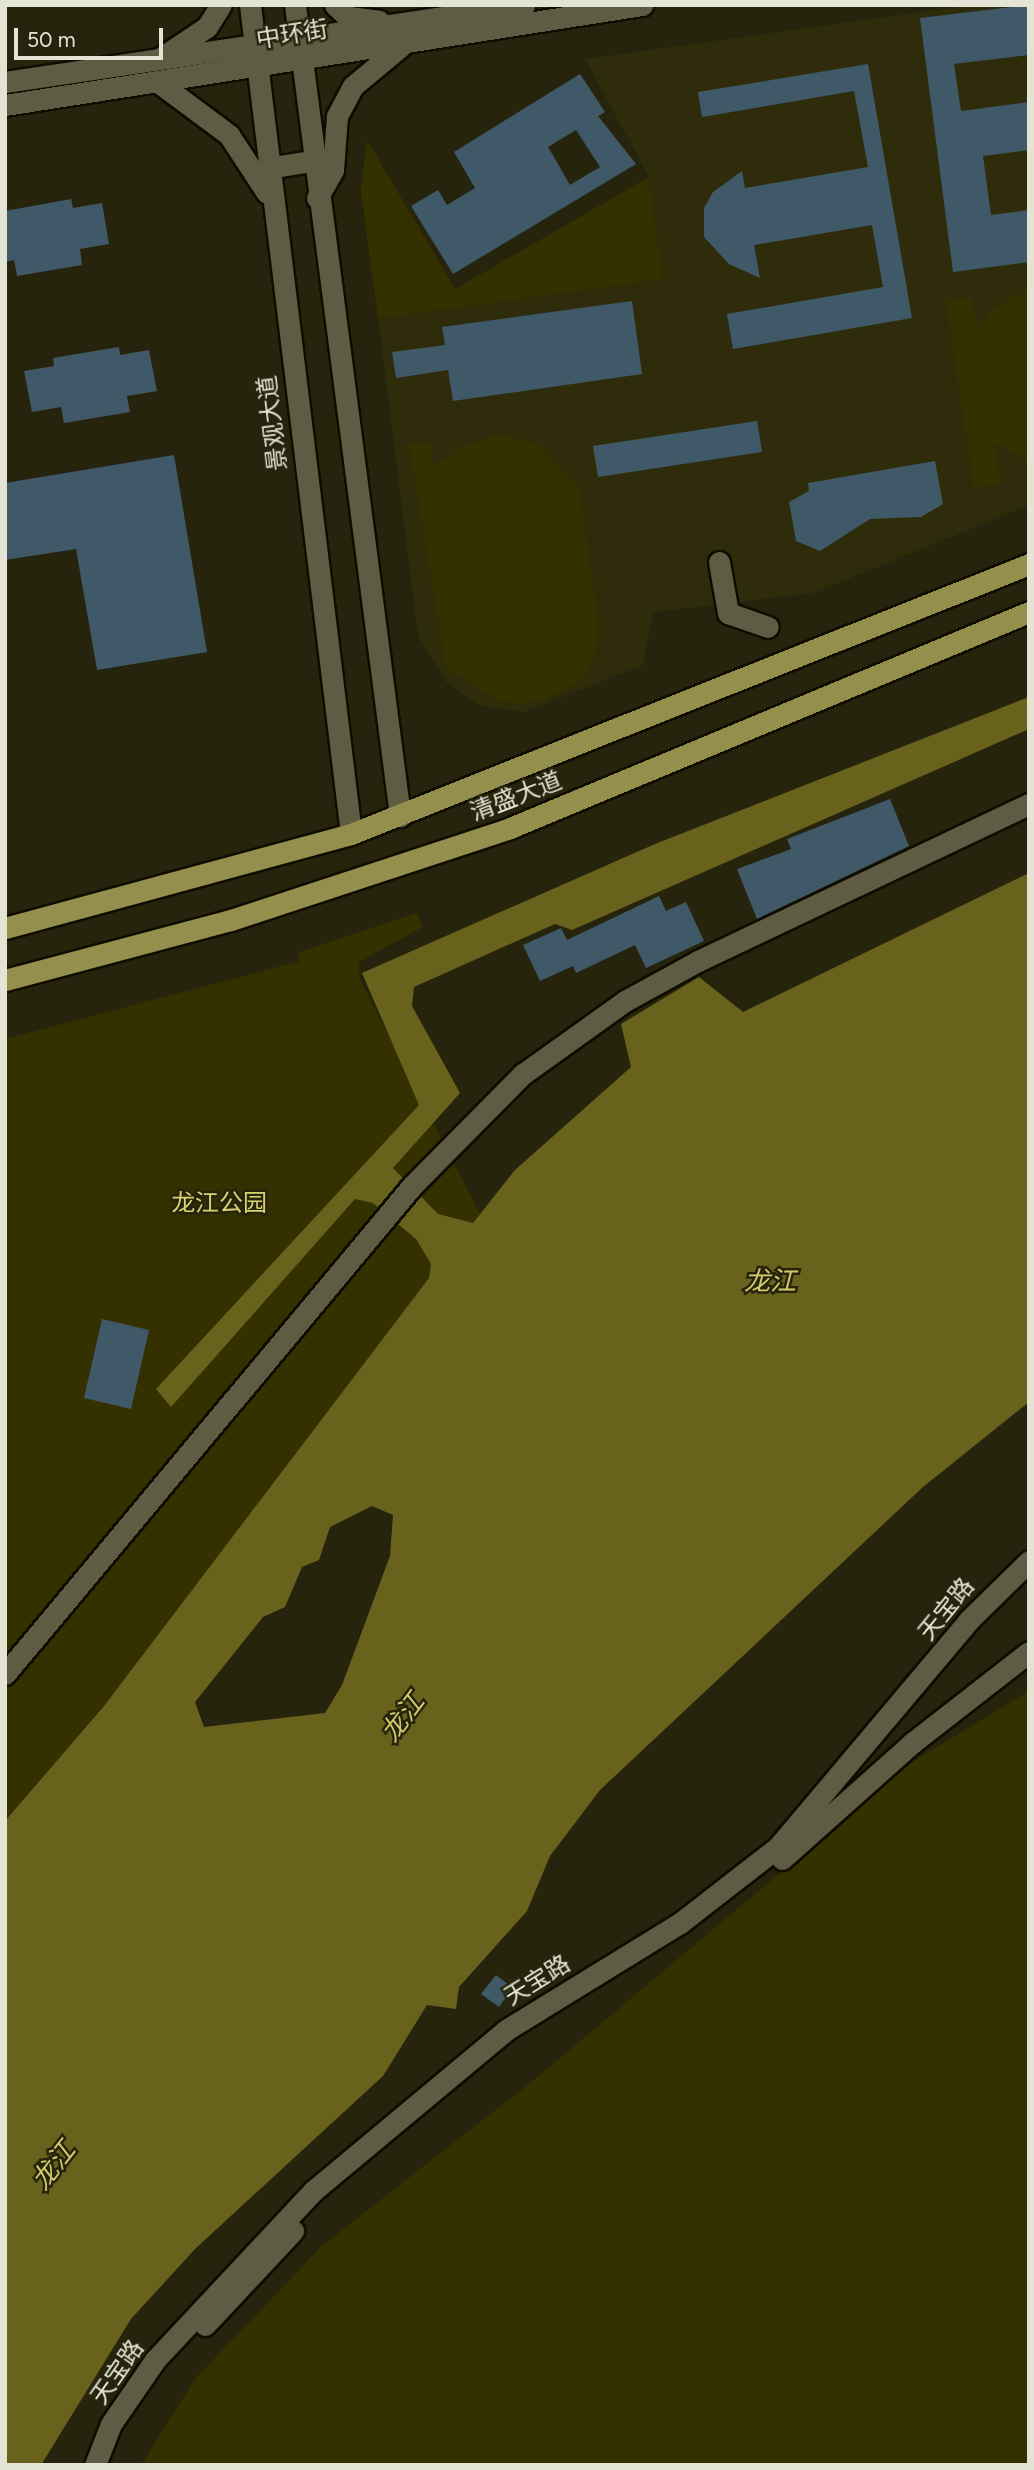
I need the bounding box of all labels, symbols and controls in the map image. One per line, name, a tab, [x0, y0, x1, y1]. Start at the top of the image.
scale bar	[18, 14, 166, 58]
street label: 中环街	[254, 14, 330, 54]
text: 50 m	[27, 27, 76, 52]
street label: 景观大道	[252, 374, 292, 472]
street label: 清盛大道	[466, 765, 566, 827]
park label: 龙江公园	[171, 1189, 267, 1217]
water label: 龙江	[744, 1266, 796, 1298]
street label: 天宝路	[912, 1572, 980, 1646]
water label: 龙江	[375, 1688, 431, 1748]
street label: 天宝路	[499, 1949, 575, 2011]
water label: 龙江	[26, 2136, 82, 2196]
street label: 天宝路	[85, 2334, 149, 2410]

